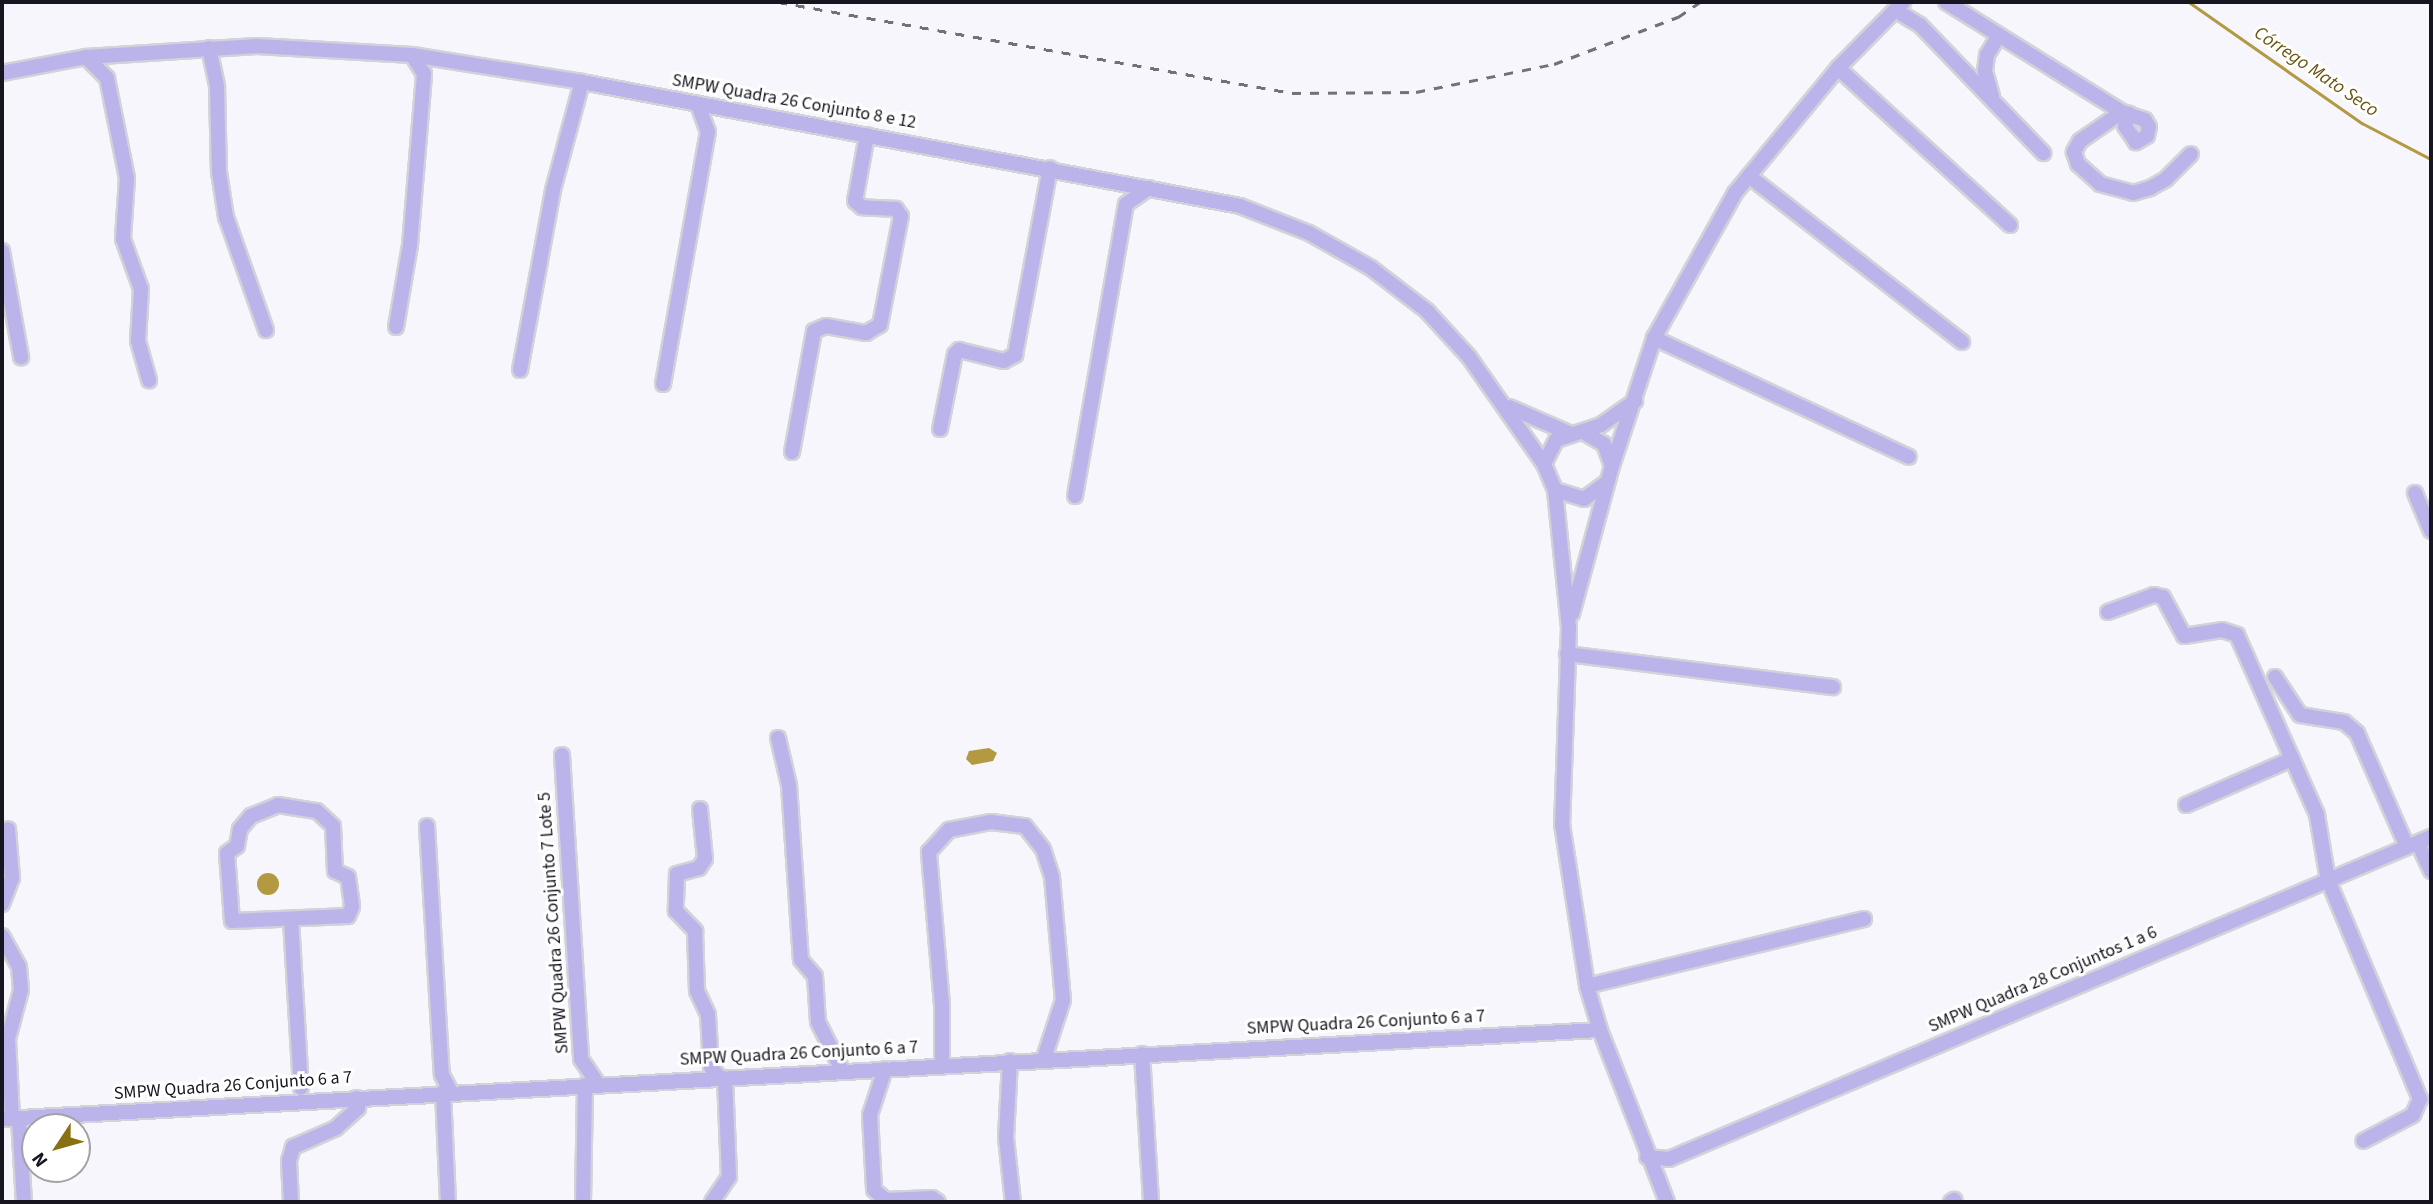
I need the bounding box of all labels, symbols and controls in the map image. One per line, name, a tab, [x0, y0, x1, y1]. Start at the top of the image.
water label: Córrego Mato Seco	[2249, 22, 2383, 122]
street label: SMPW Quadra 26 Conjunto 8 e 12	[670, 70, 918, 134]
street label: SMPW Quadra 26 Conjunto 7 Lote 5	[534, 791, 574, 1055]
street label: SMPW Quadra 28 Conjuntos 1 a 6	[1925, 922, 2161, 1038]
street label: SMPW Quadra 26 Conjunto 6 a 7	[1246, 1006, 1486, 1040]
street label: SMPW Quadra 26 Conjunto 6 a 7	[679, 1037, 919, 1071]
street label: SMPW Quadra 26 Conjunto 6 a 7	[113, 1067, 353, 1105]
north arrow	[21, 1113, 91, 1183]
text: N	[26, 1146, 55, 1173]

